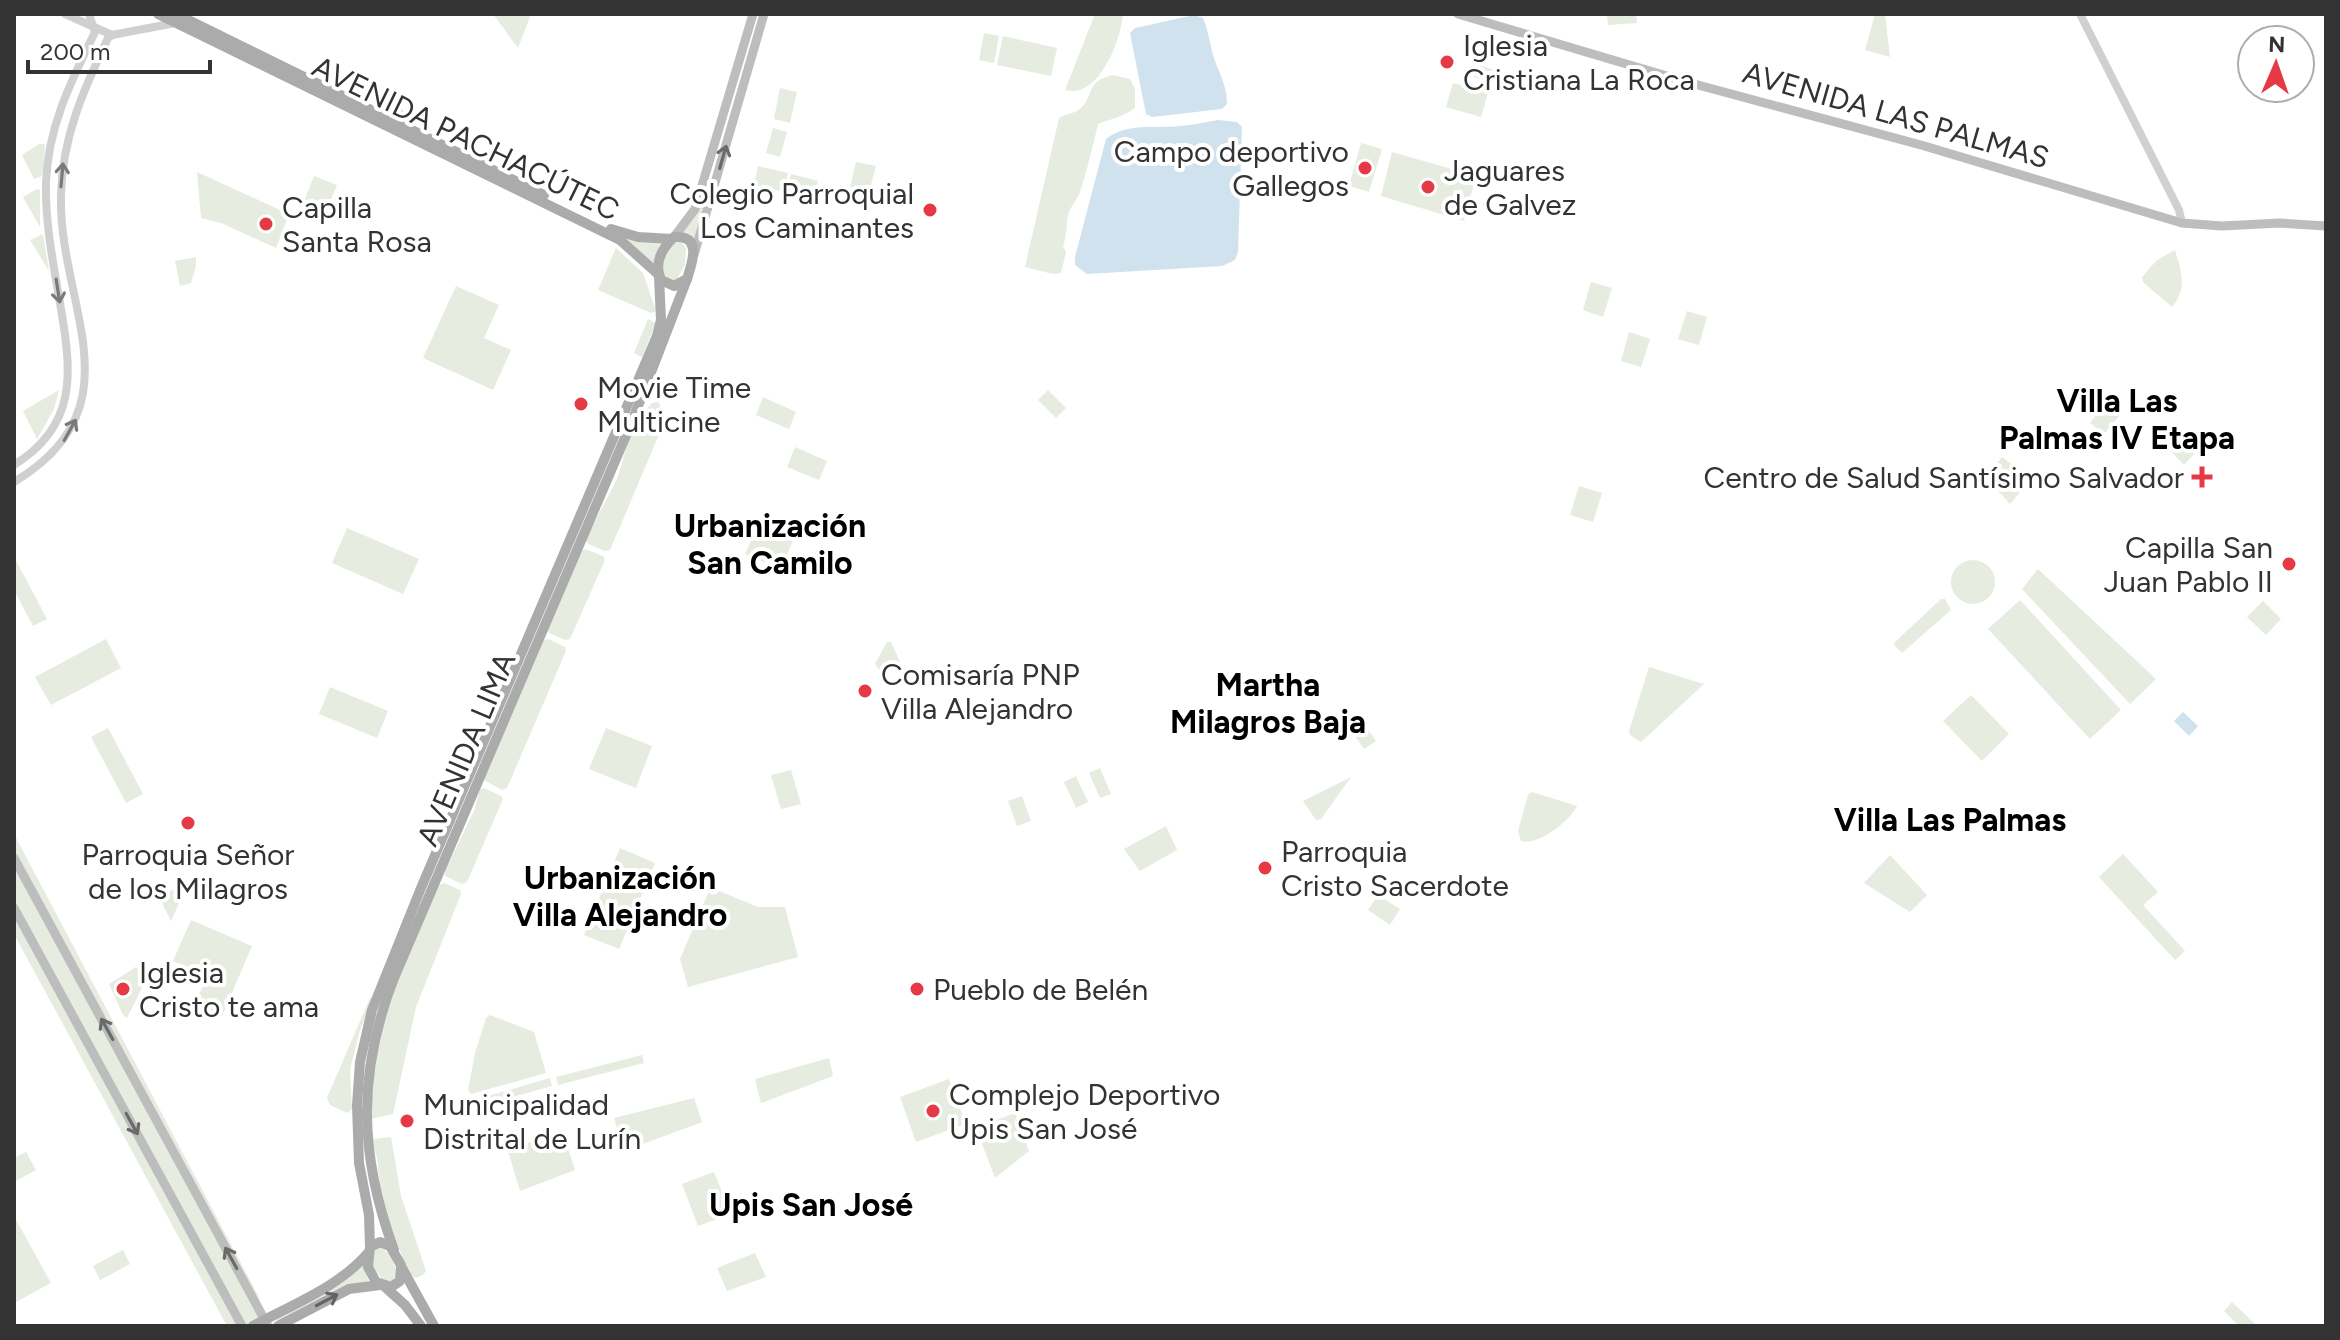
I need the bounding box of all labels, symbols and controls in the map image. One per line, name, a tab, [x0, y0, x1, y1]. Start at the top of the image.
scale bar	[28, 24, 210, 74]
north arrow	[2236, 24, 2316, 104]
place label: Iglesia Cristiana La Roca	[1463, 27, 1695, 98]
text: N	[2268, 31, 2286, 58]
text: 200 m	[40, 37, 111, 66]
street label: AVENIDA PACHACÚTEC	[307, 48, 625, 228]
marker: Iglesia Cristiana La Roca	[1438, 53, 1456, 71]
street label: AVENIDA LAS PALMAS	[1739, 54, 2053, 176]
place label: Campo deportivo Gallegos	[1114, 133, 1349, 204]
one-way arrow	[716, 144, 731, 170]
place label: Jaguares de Galvez	[1444, 152, 1576, 223]
marker: Campo deportivo Gallegos	[1356, 159, 1374, 177]
one-way arrow	[55, 162, 70, 189]
place label: Colegio Parroquial Los Caminantes	[670, 175, 914, 246]
marker: Jaguares de Galvez	[1419, 178, 1437, 196]
place label: Capilla Santa Rosa	[282, 189, 432, 260]
marker: Colegio Parroquial Los Caminantes	[921, 201, 939, 219]
marker: Capilla Santa Rosa	[257, 215, 275, 233]
one-way arrow	[51, 278, 66, 304]
place label: Movie Time Multicine	[597, 369, 751, 440]
district label: Villa Las Palmas IV Etapa	[1999, 382, 2235, 457]
marker: Movie Time Multicine	[572, 395, 590, 413]
one-way arrow	[62, 418, 78, 442]
place label: Centro de Salud Santísimo Salvador	[1704, 459, 2184, 496]
marker: Centro de Salud Santísimo Salvador	[2191, 466, 2213, 488]
district label: Urbanización San Camilo	[674, 507, 866, 582]
place label: Capilla San Juan Pablo II	[2104, 529, 2273, 600]
marker: Capilla San Juan Pablo II	[2280, 555, 2298, 573]
street label: AVENIDA LIMA	[409, 646, 524, 851]
place label: Comisaría PNP Villa Alejandro	[881, 656, 1080, 727]
district label: Martha Milagros Baja	[1170, 666, 1366, 741]
marker: Comisaría PNP Villa Alejandro	[856, 682, 874, 700]
district label: Villa Las Palmas	[1834, 801, 2066, 839]
marker: Parroquia Señor de los Milagros	[179, 814, 197, 832]
place label: Parroquia Cristo Sacerdote	[1281, 833, 1509, 904]
place label: Parroquia Señor de los Milagros	[82, 836, 294, 907]
district label: Urbanización Villa Alejandro	[513, 859, 727, 934]
marker: Parroquia Cristo Sacerdote	[1256, 859, 1274, 877]
place label: Iglesia Cristo te ama	[139, 954, 319, 1025]
place label: Pueblo de Belén	[933, 971, 1148, 1008]
marker: Iglesia Cristo te ama	[114, 980, 132, 998]
marker: Pueblo de Belén	[908, 980, 926, 998]
one-way arrow	[98, 1018, 114, 1041]
place label: Complejo Deportivo Upis San José	[949, 1076, 1220, 1147]
place label: Municipalidad Distrital de Lurín	[423, 1086, 641, 1157]
marker: Complejo Deportivo Upis San José	[924, 1102, 942, 1120]
one-way arrow	[125, 1111, 140, 1135]
marker: Municipalidad Distrital de Lurín	[398, 1112, 416, 1130]
district label: Upis San José	[709, 1186, 913, 1224]
one-way arrow	[222, 1246, 238, 1270]
one-way arrow	[315, 1291, 339, 1307]

